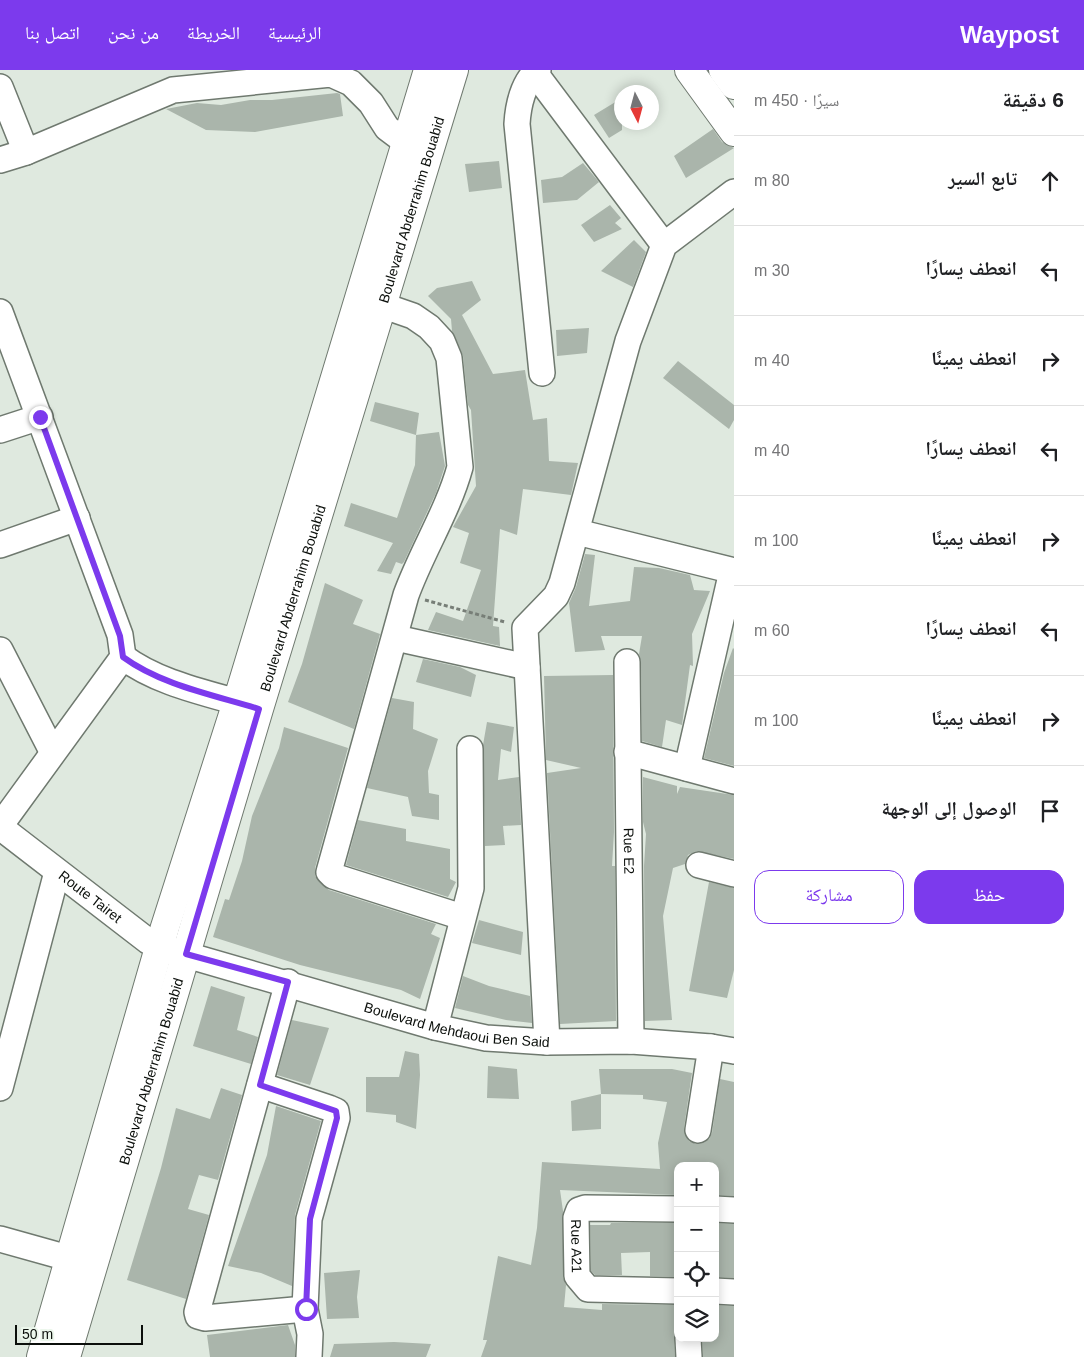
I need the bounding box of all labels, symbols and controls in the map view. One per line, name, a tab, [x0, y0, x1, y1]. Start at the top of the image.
text: Waypost	[960, 21, 1059, 48]
text: اتصل بنا	[25, 23, 80, 43]
text: من نحن	[108, 23, 159, 43]
text: الخريطة	[187, 23, 240, 43]
text: الرئيسية	[268, 23, 321, 43]
north arrow	[614, 85, 659, 130]
text: 6 دقيقة	[1002, 88, 1064, 111]
text: سيرًا · 450 m	[754, 92, 839, 109]
street label: Boulevard Abderrahim Bouabid	[375, 115, 447, 305]
icon: ahead	[1036, 167, 1064, 195]
text: تابع السير	[948, 168, 1017, 189]
text: 80 m	[754, 172, 790, 189]
icon: left	[1036, 257, 1064, 285]
text: انعطف يسارًا	[926, 258, 1017, 279]
text: 30 m	[754, 262, 790, 279]
icon: right	[1036, 347, 1064, 375]
text: انعطف يمينًا	[931, 348, 1017, 369]
text: 40 m	[754, 352, 790, 369]
route end	[29, 406, 52, 429]
icon: left	[1036, 437, 1064, 465]
text: انعطف يسارًا	[926, 438, 1017, 459]
text: 40 m	[754, 442, 790, 459]
street label: Boulevard Abderrahim Bouabid	[257, 503, 329, 693]
icon: right	[1036, 527, 1064, 555]
text: انعطف يمينًا	[931, 528, 1017, 549]
text: 100 m	[754, 532, 798, 549]
icon: left	[1036, 617, 1064, 645]
text: انعطف يسارًا	[926, 618, 1017, 639]
text: 60 m	[754, 622, 790, 639]
icon: right	[1036, 707, 1064, 735]
text: انعطف يمينًا	[931, 708, 1017, 729]
text: 100 m	[754, 712, 798, 729]
icon: arrive	[1036, 797, 1064, 825]
text: الوصول إلى الوجهة	[881, 798, 1017, 819]
street label: Rue E2	[621, 828, 637, 875]
street label: Route Tairet	[56, 867, 125, 926]
button: مشاركة	[754, 870, 904, 924]
button: حفظ	[914, 870, 1064, 924]
street label: Boulevard Abderrahim Bouabid	[116, 976, 186, 1167]
street label: Boulevard Mehdaoui Ben Said	[362, 999, 550, 1050]
map controls	[674, 1162, 719, 1342]
button: +	[674, 1162, 719, 1207]
button: −	[674, 1207, 719, 1252]
street label: Rue A21	[568, 1219, 585, 1273]
button: locate	[674, 1252, 719, 1297]
button: layers	[674, 1297, 719, 1342]
route start	[295, 1298, 318, 1321]
scale bar	[15, 1322, 142, 1345]
text: 50 m	[22, 1326, 53, 1342]

